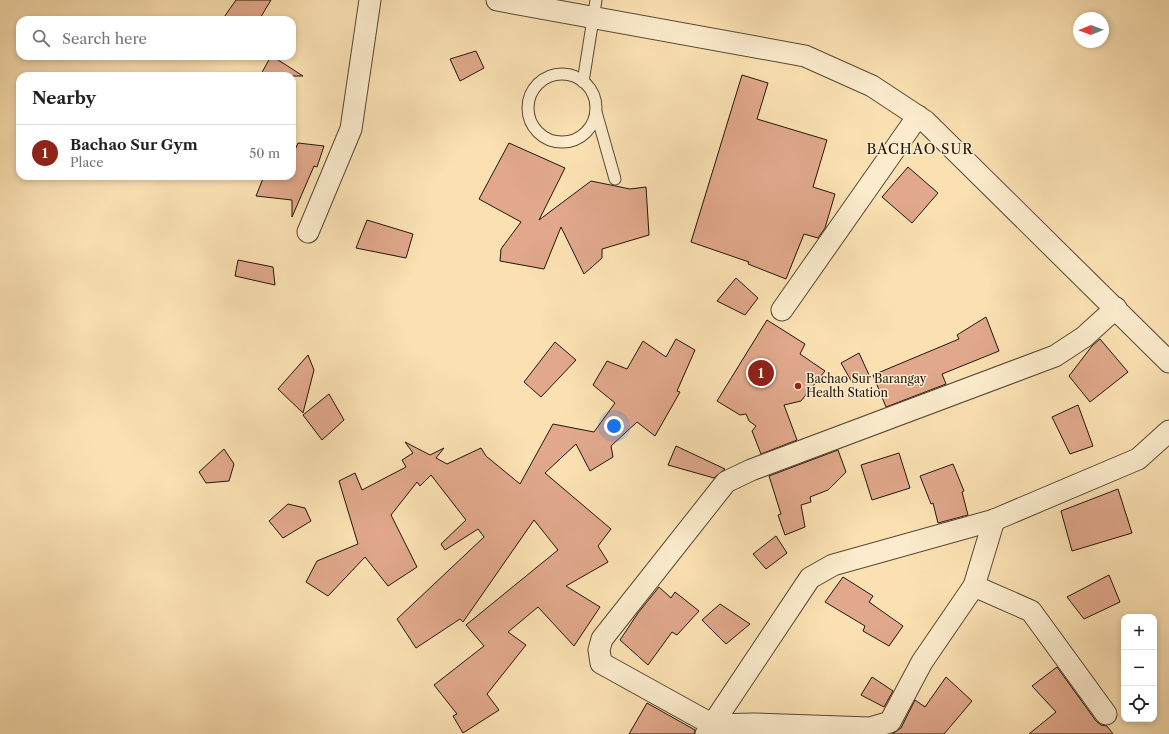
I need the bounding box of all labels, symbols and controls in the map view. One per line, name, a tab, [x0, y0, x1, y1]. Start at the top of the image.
north arrow	[1073, 12, 1109, 48]
search box	[16, 16, 296, 60]
icon: search	[30, 27, 52, 49]
text: Search here	[62, 29, 147, 48]
text: Nearby	[32, 88, 96, 108]
text: Bachao Sur Gym	[70, 135, 198, 154]
district label: BACHAO SUR	[867, 140, 973, 158]
text: 1	[42, 145, 48, 161]
text: 50 m	[249, 145, 280, 161]
text: Place	[70, 154, 103, 170]
pin: 1	[748, 358, 774, 388]
place label: Bachao Sur Barangay Health Station	[806, 371, 927, 400]
marker: Bachao Sur Barangay Health Station	[793, 381, 803, 391]
your location	[604, 416, 624, 436]
map controls	[1121, 614, 1157, 722]
button: +	[1121, 614, 1157, 650]
button: −	[1121, 650, 1157, 686]
button: locate	[1121, 686, 1157, 722]

